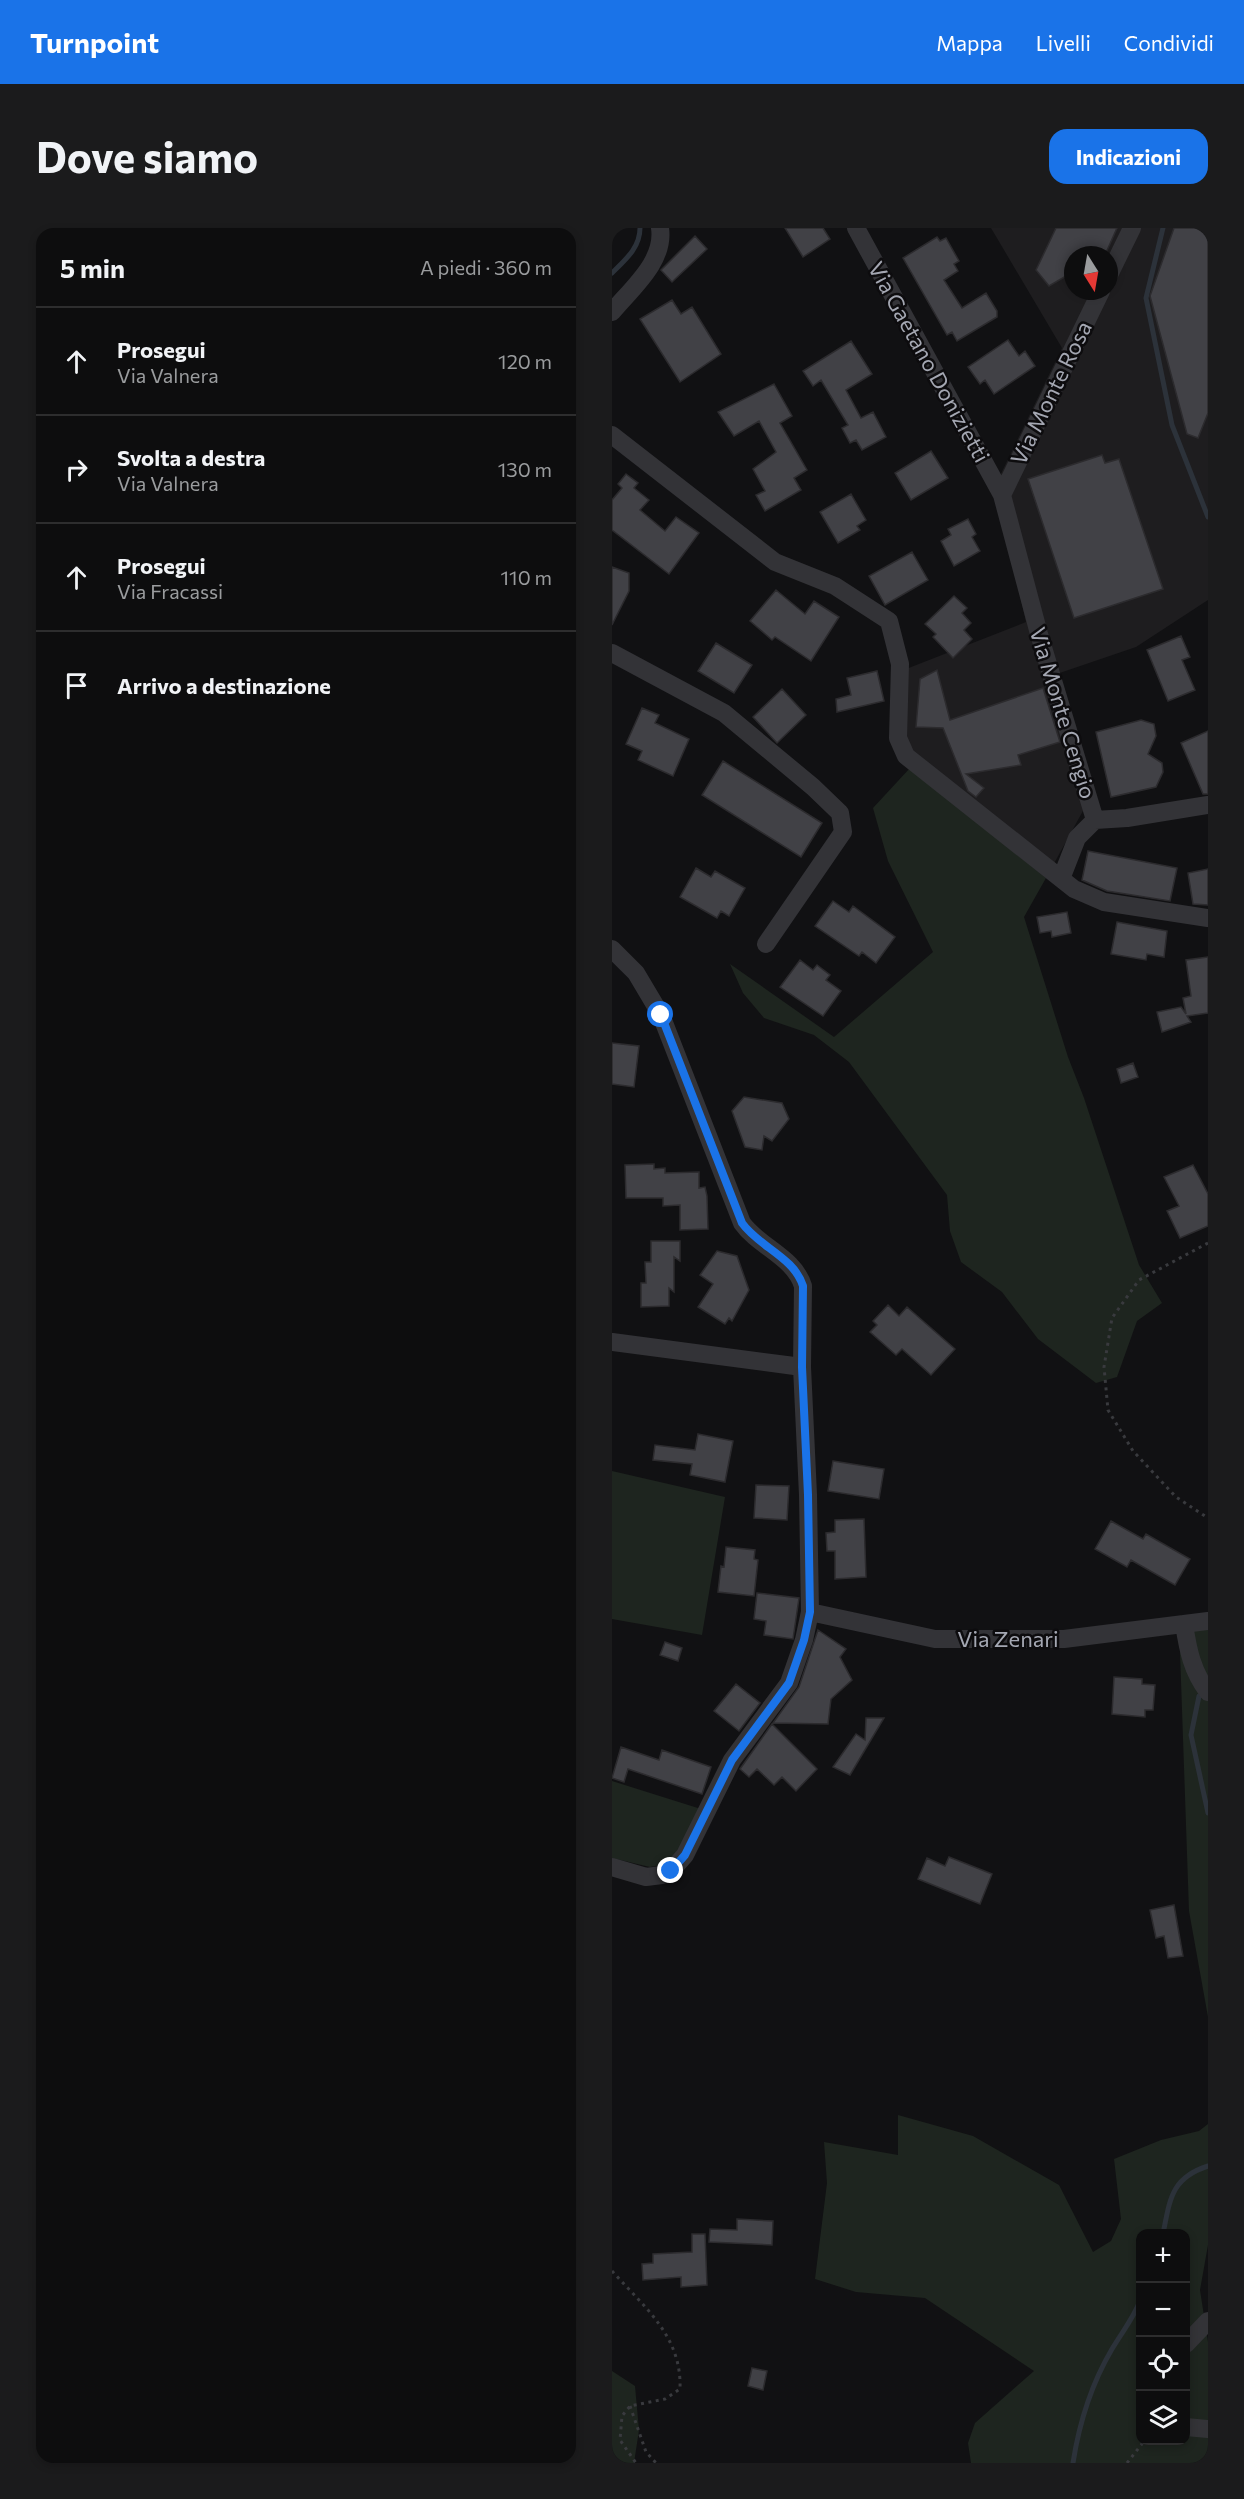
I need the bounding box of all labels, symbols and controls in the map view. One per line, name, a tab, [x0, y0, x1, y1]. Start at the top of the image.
text: Turnpoint	[30, 25, 159, 59]
text: Mappa	[936, 30, 1003, 55]
text: Livelli	[1036, 30, 1091, 55]
text: Condividi	[1124, 30, 1214, 55]
button: Indicazioni	[1049, 129, 1208, 184]
text: Dove siamo	[36, 130, 258, 182]
north arrow	[1064, 246, 1118, 300]
text: 5 min	[60, 252, 125, 283]
text: A piedi · 360 m	[420, 255, 552, 279]
street label: Via Gaetano Donizietti	[863, 257, 996, 467]
street label: Via Monte Rosa	[1004, 317, 1097, 469]
text: Prosegui	[117, 336, 206, 363]
icon: ahead	[60, 345, 93, 378]
text: 120 m	[498, 349, 552, 373]
text: Via Valnera	[117, 363, 219, 387]
text: Svolta a destra	[117, 444, 265, 471]
icon: right	[60, 453, 93, 486]
text: 130 m	[498, 457, 552, 481]
text: Via Valnera	[117, 471, 219, 495]
text: Prosegui	[117, 552, 206, 579]
icon: ahead	[60, 561, 93, 594]
text: 110 m	[501, 565, 552, 589]
text: Via Fracassi	[117, 579, 223, 603]
street label: Via Monte Cengio	[1025, 624, 1102, 802]
icon: arrive	[60, 669, 93, 702]
text: Arrivo a destinazione	[117, 672, 331, 699]
route start	[647, 1001, 673, 1027]
street label: Via Zenari	[957, 1625, 1059, 1652]
route end	[657, 1857, 683, 1883]
map controls	[1136, 2229, 1190, 2445]
button: +	[1136, 2229, 1190, 2283]
button: −	[1136, 2283, 1190, 2337]
button: locate	[1136, 2337, 1190, 2391]
button: layers	[1136, 2391, 1190, 2445]

